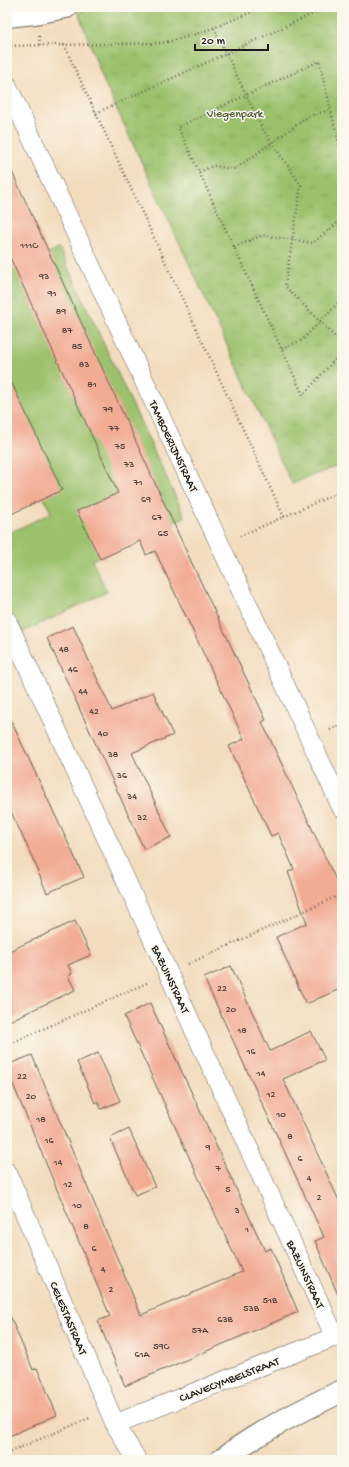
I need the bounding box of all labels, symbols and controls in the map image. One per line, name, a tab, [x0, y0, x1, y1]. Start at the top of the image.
scale bar	[195, 26, 268, 52]
text: 20 m	[201, 35, 226, 49]
park label: Viegenpark	[206, 108, 265, 122]
house number: 111C	[19, 240, 38, 252]
house number: 93	[38, 271, 49, 283]
house number: 91	[46, 288, 57, 300]
house number: 89	[56, 306, 66, 318]
house number: 87	[62, 325, 73, 337]
house number: 85	[72, 341, 82, 353]
house number: 83	[79, 359, 89, 371]
house number: 81	[87, 379, 97, 391]
street label: TAMBOERIJNSTRAAT	[144, 398, 200, 496]
house number: 79	[102, 404, 113, 416]
house number: 77	[108, 423, 120, 435]
house number: 75	[114, 441, 125, 453]
house number: 73	[123, 459, 134, 471]
house number: 71	[132, 477, 143, 489]
house number: 69	[141, 494, 151, 506]
house number: 67	[152, 512, 163, 524]
house number: 65	[158, 528, 168, 540]
house number: 48	[59, 644, 70, 656]
house number: 46	[68, 664, 79, 676]
house number: 44	[78, 686, 88, 698]
house number: 42	[89, 706, 99, 718]
house number: 40	[98, 728, 109, 740]
house number: 38	[107, 749, 119, 761]
house number: 36	[116, 770, 128, 782]
house number: 34	[126, 791, 137, 803]
house number: 32	[136, 812, 147, 824]
street label: BAZUINSTRAAT	[147, 943, 192, 1018]
house number: 22	[217, 983, 227, 995]
house number: 20	[226, 1004, 237, 1016]
house number: 18	[236, 1025, 247, 1037]
house number: 16	[245, 1046, 256, 1058]
house number: 14	[256, 1068, 266, 1080]
house number: 22	[17, 1071, 27, 1083]
house number: 12	[266, 1089, 276, 1101]
house number: 20	[26, 1091, 37, 1103]
house number: 10	[275, 1109, 286, 1121]
house number: 18	[35, 1114, 46, 1126]
house number: 8	[287, 1131, 293, 1143]
house number: 16	[43, 1135, 54, 1147]
house number: 9	[204, 1142, 211, 1154]
house number: 6	[297, 1153, 303, 1165]
house number: 14	[53, 1157, 63, 1169]
house number: 7	[214, 1163, 221, 1175]
house number: 4	[307, 1173, 312, 1185]
house number: 12	[63, 1179, 73, 1191]
house number: 5	[225, 1184, 231, 1196]
house number: 2	[317, 1192, 322, 1204]
house number: 10	[71, 1200, 82, 1212]
house number: 3	[233, 1205, 240, 1217]
house number: 8	[83, 1221, 89, 1233]
house number: 1	[244, 1224, 249, 1236]
street label: BAZUINSTRAAT	[282, 1238, 327, 1313]
house number: 6	[91, 1243, 97, 1255]
house number: 4	[101, 1264, 106, 1276]
street label: CELESTASTRAAT	[45, 1280, 89, 1359]
house number: 2	[109, 1284, 114, 1296]
house number: 51B	[263, 1295, 278, 1307]
house number: 53B	[243, 1303, 260, 1315]
house number: 63B	[217, 1314, 234, 1326]
house number: 57A	[192, 1325, 209, 1337]
house number: 59C	[153, 1341, 169, 1353]
house number: 61A	[134, 1349, 151, 1361]
street label: CLAVECYMBELSTRAAT	[178, 1355, 283, 1406]

